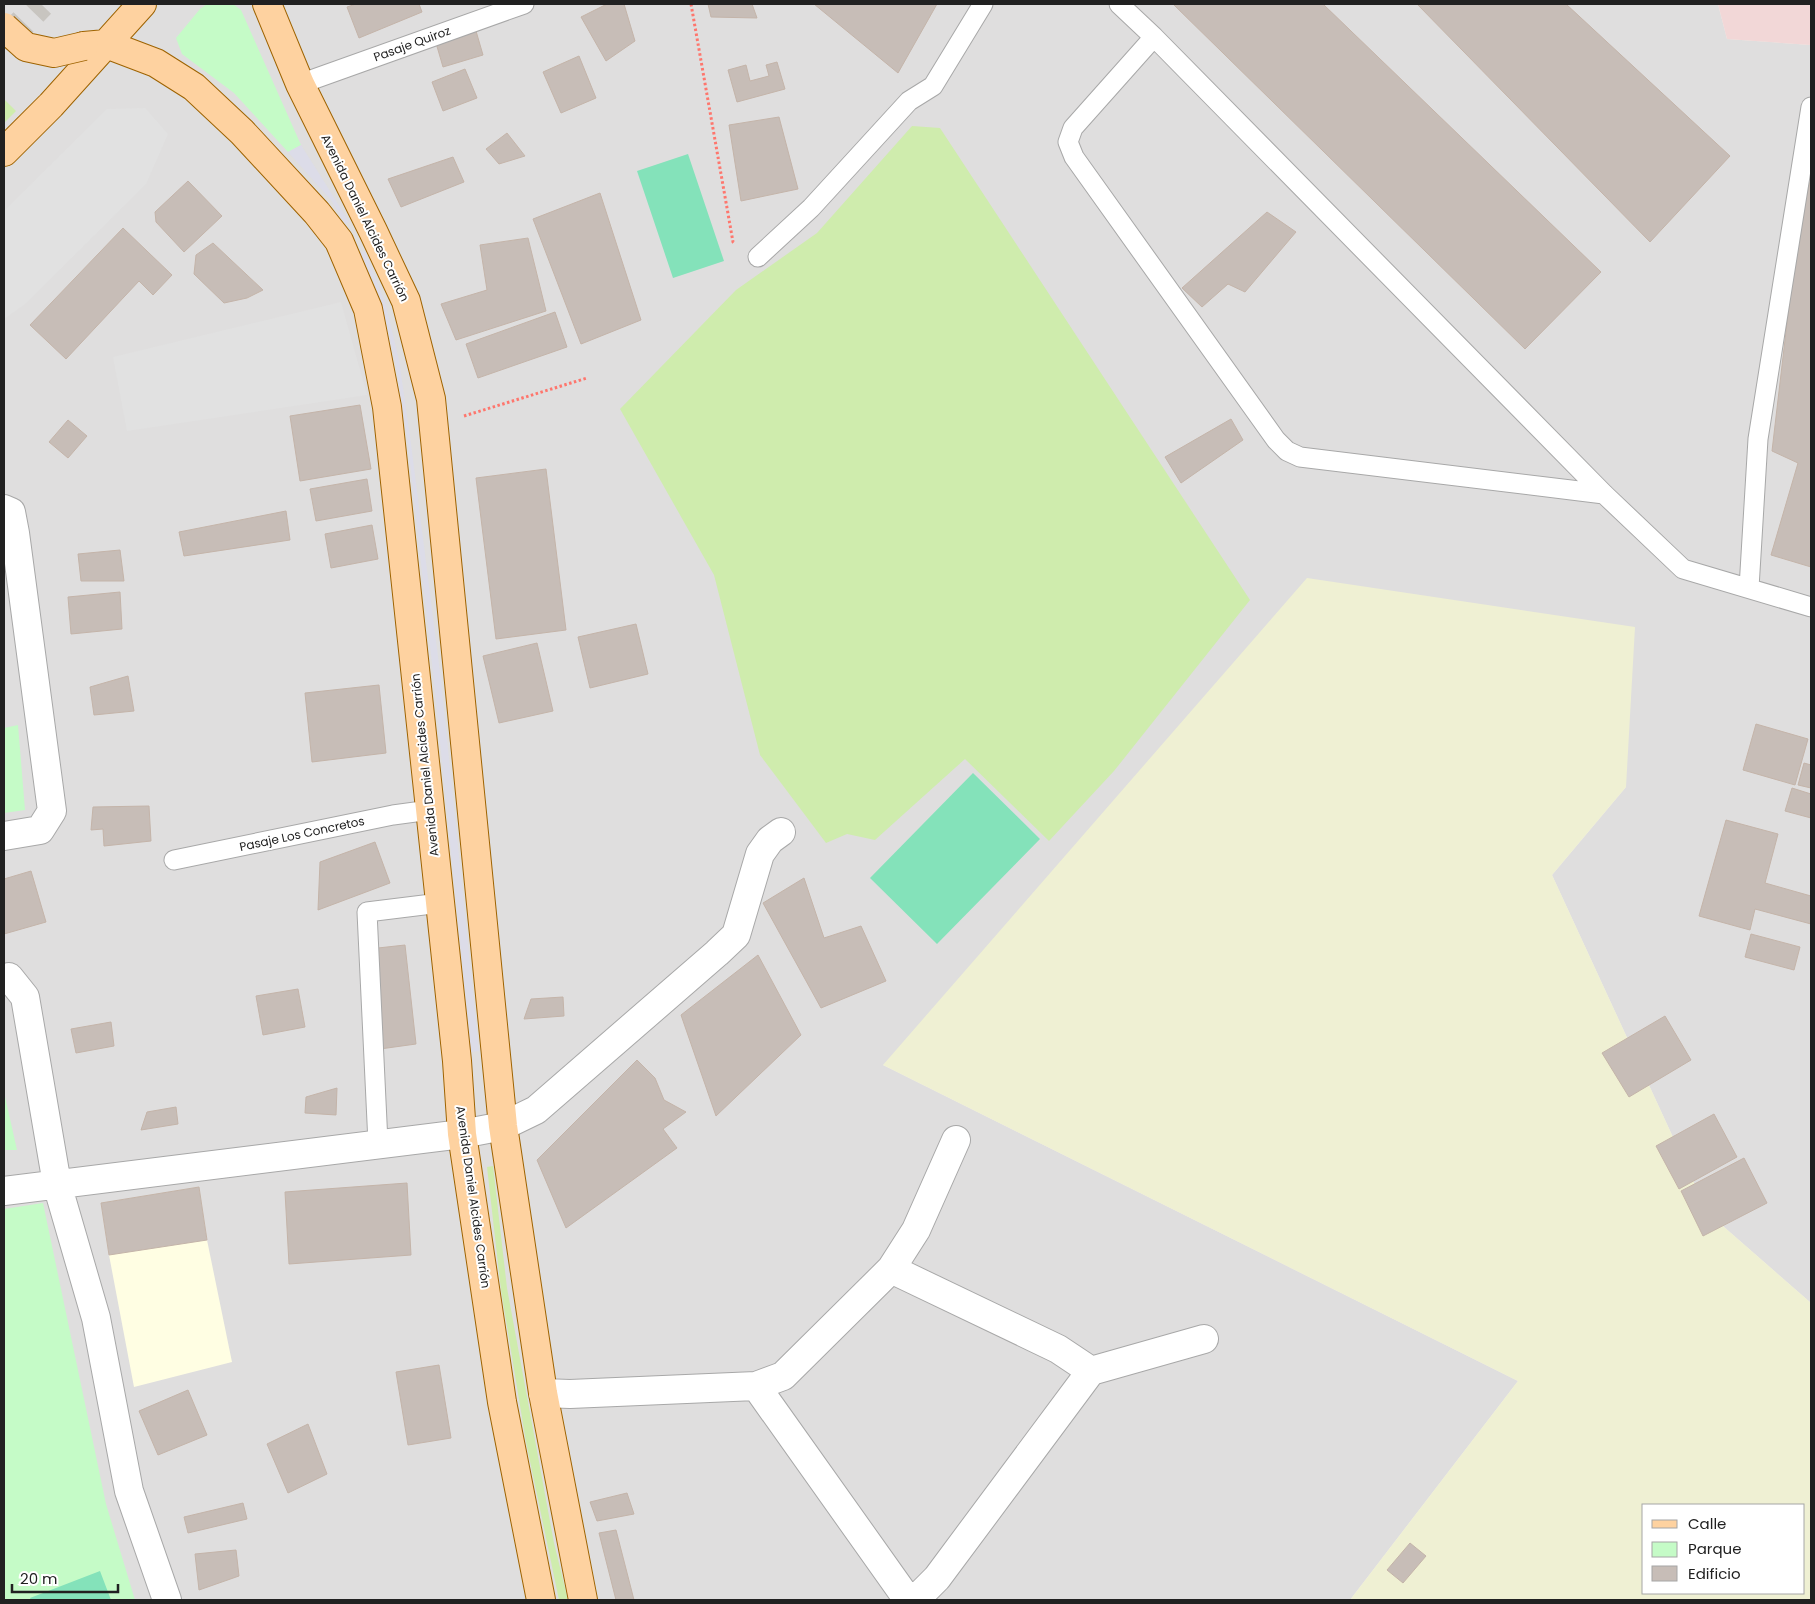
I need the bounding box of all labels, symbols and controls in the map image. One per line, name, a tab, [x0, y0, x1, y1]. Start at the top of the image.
street label: Pasaje Quiroz	[371, 22, 453, 65]
street label: Avenida Daniel Alcides Carrión	[317, 131, 413, 304]
street label: Avenida Daniel Alcides Carrión	[406, 673, 443, 857]
street label: Pasaje Los Concretos	[238, 812, 366, 855]
street label: Avenida Daniel Alcides Carrión	[452, 1105, 495, 1289]
legend	[1642, 1504, 1805, 1594]
text: Calle	[1688, 1513, 1726, 1534]
text: Parque	[1688, 1538, 1741, 1559]
scale bar	[12, 1562, 119, 1594]
text: Edificio	[1688, 1563, 1741, 1584]
text: 20 m	[20, 1568, 58, 1589]

